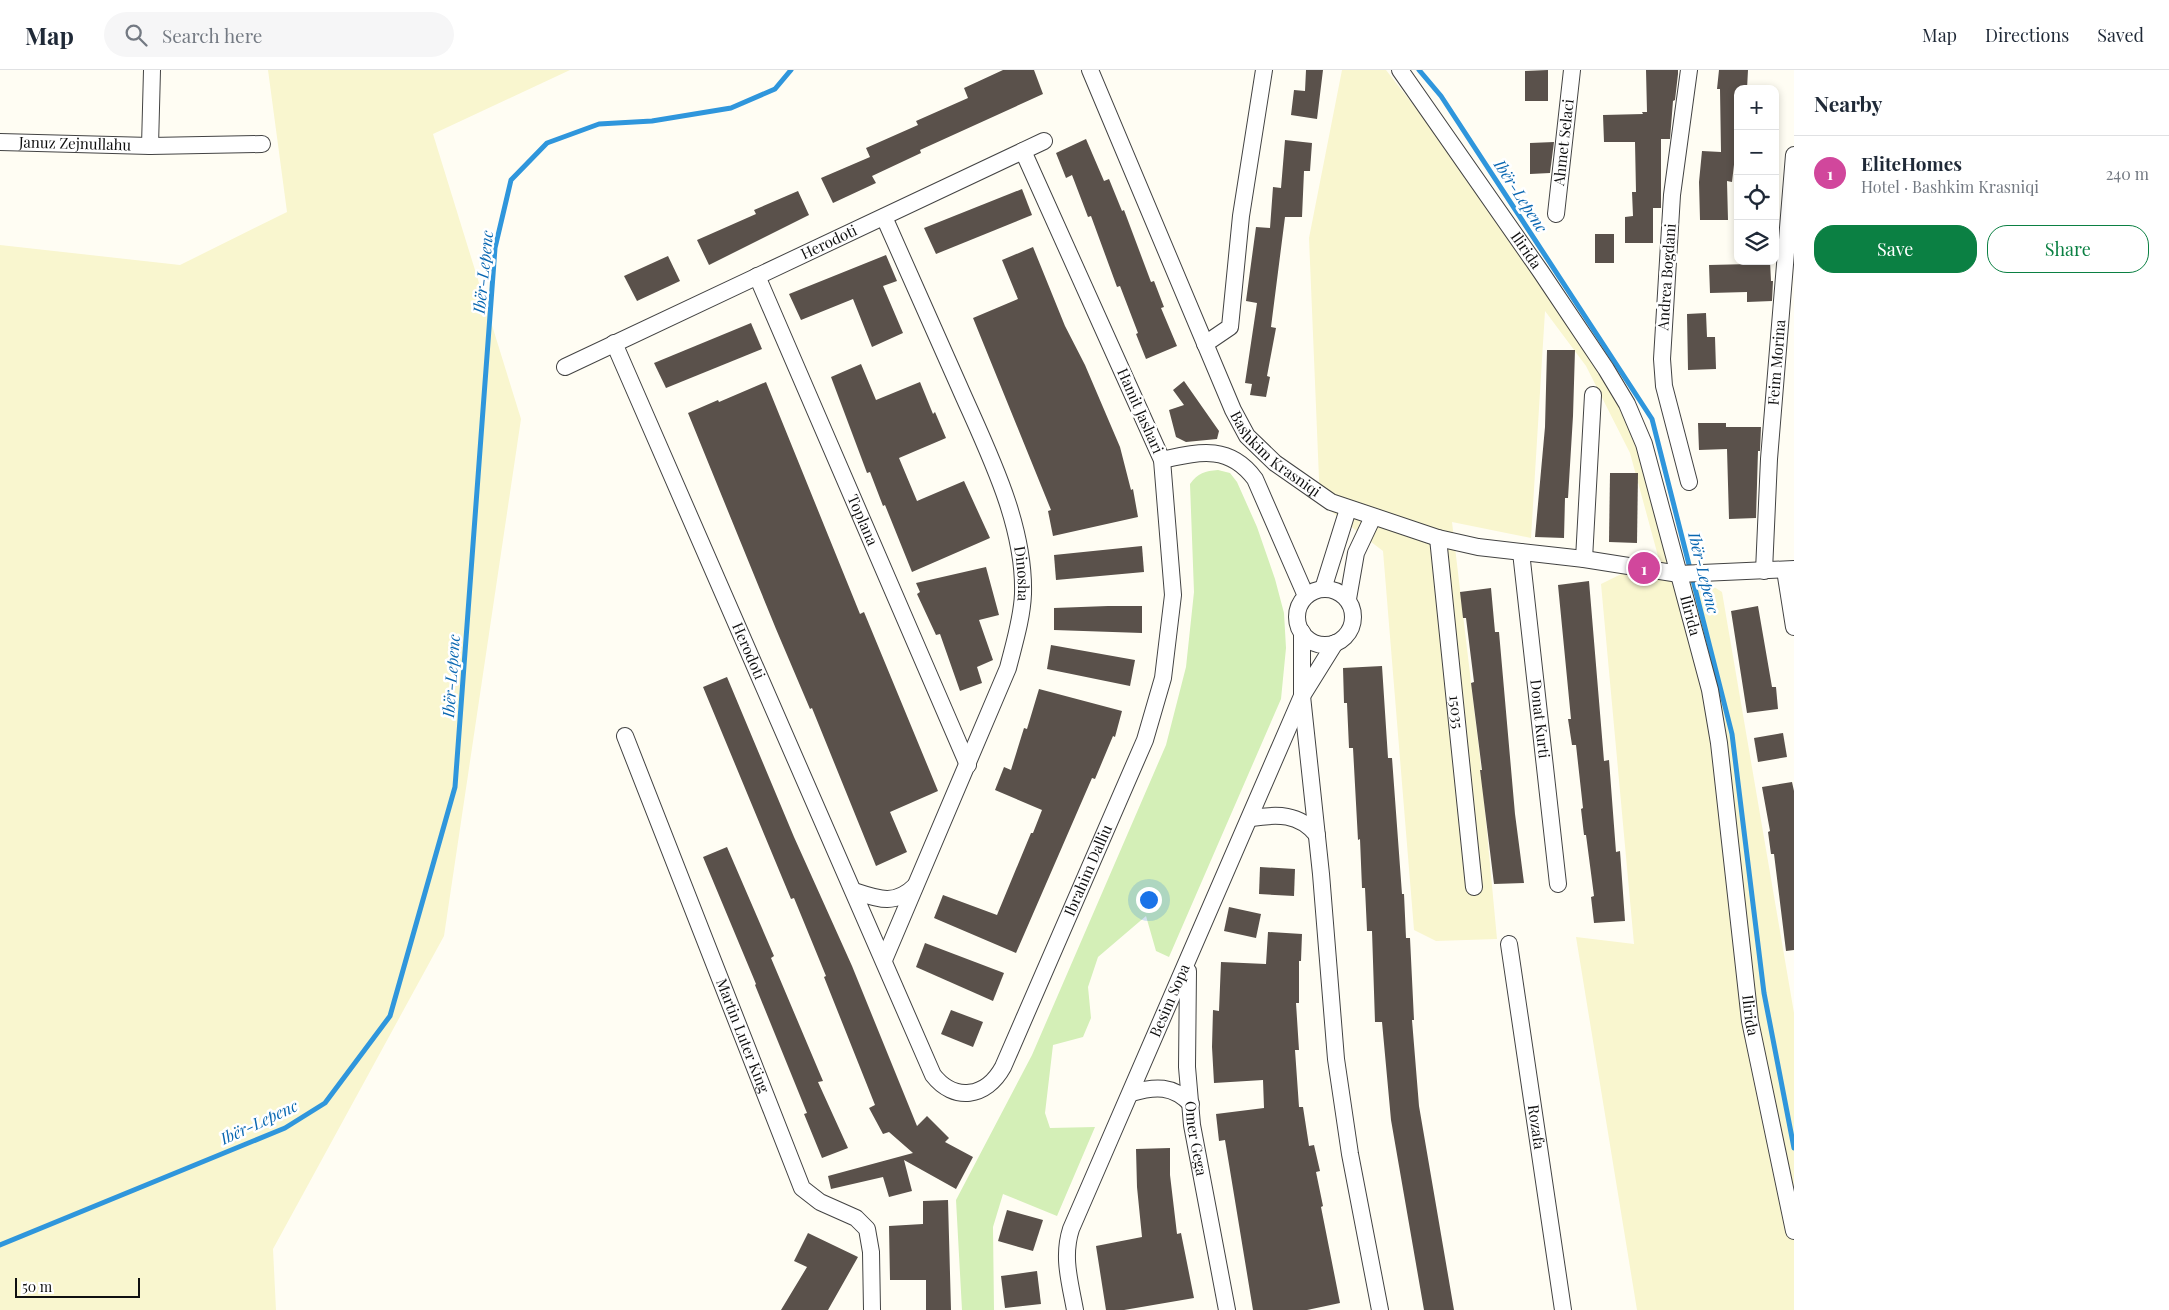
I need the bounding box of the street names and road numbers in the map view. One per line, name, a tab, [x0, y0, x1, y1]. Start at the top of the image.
street label: Ahmet Selaci	[1548, 97, 1578, 188]
street label: Januz Zejnullahu	[18, 131, 132, 155]
street label: Herodoti	[797, 219, 861, 263]
street label: Andrea Bogdani	[1652, 222, 1680, 332]
street label: Ilirida	[1507, 227, 1547, 273]
street label: Feim Morina	[1762, 318, 1789, 406]
street label: Hamit Jashari	[1113, 365, 1169, 457]
street label: Bashkim Krasniqi	[1226, 407, 1325, 501]
street label: Toplana	[843, 491, 883, 549]
street label: Dinosha	[1010, 544, 1034, 603]
street label: Ilirida	[1676, 593, 1706, 638]
street label: Herodoti	[728, 619, 771, 683]
street label: Donat Kurti	[1526, 678, 1555, 760]
street label: 15035	[1445, 694, 1469, 730]
street label: Ibrahim Dalliu	[1059, 821, 1116, 919]
street label: Besim Sopa	[1144, 960, 1194, 1040]
street label: Martin Luter King	[712, 975, 775, 1096]
street label: Ilirida	[1738, 994, 1764, 1038]
street label: Omer Gega	[1181, 1100, 1212, 1178]
street label: Rozafa	[1524, 1103, 1550, 1151]

